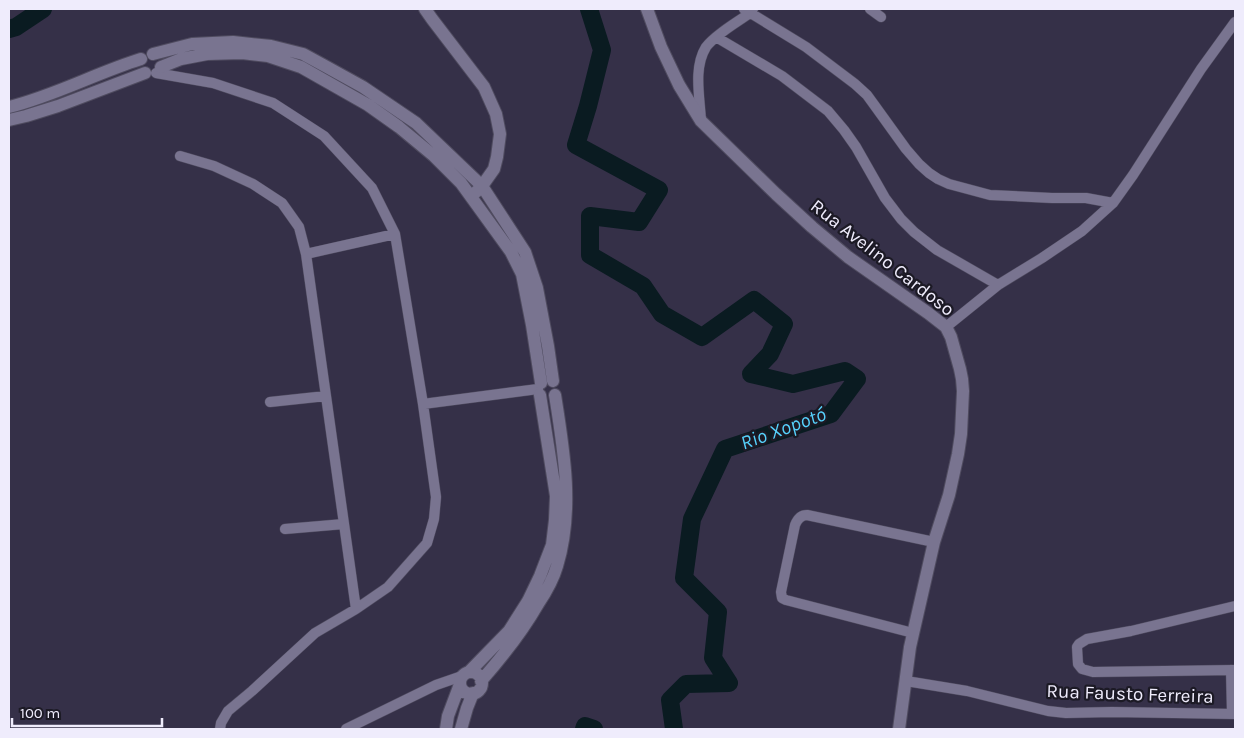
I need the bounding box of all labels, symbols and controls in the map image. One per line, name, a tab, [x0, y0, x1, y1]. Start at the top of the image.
street label: Rua Avelino Cardoso	[806, 195, 959, 321]
water label: Rio Xopotó	[737, 402, 829, 454]
street label: Rua Fausto Ferreira	[1046, 680, 1214, 708]
scale bar	[12, 696, 162, 728]
text: 100 m	[20, 704, 60, 722]

